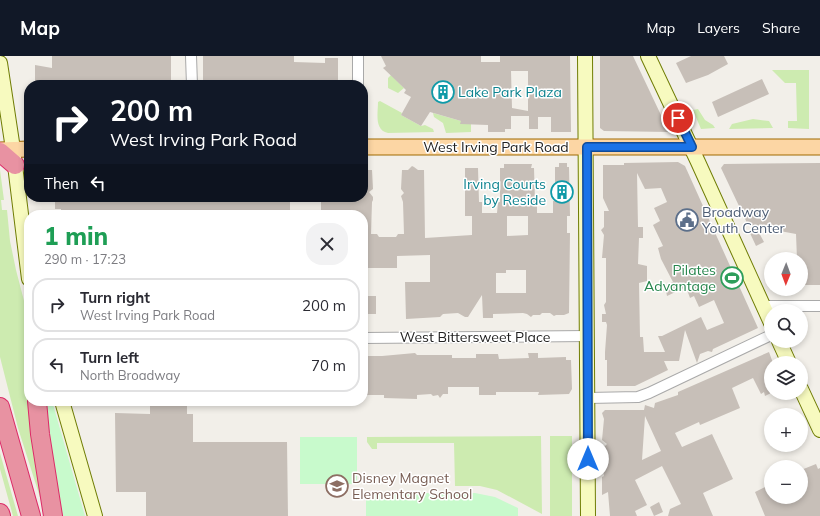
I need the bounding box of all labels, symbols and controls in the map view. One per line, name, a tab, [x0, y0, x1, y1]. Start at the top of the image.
text: Map	[20, 16, 60, 40]
text: Map	[646, 19, 675, 37]
text: Layers	[697, 19, 740, 37]
text: Share	[762, 19, 800, 37]
building icon: Lake Park Plaza	[430, 79, 456, 105]
place label: Lake Park Plaza	[458, 83, 562, 101]
text: 200 m	[110, 93, 193, 128]
icon: right	[44, 96, 96, 148]
pin	[661, 101, 695, 135]
icon: arrive	[667, 107, 689, 129]
text: West Irving Park Road	[110, 128, 297, 151]
street label: West Irving Park Road	[423, 138, 569, 156]
icon: left	[87, 172, 109, 194]
text: Then	[44, 174, 79, 193]
place label: Irving Courts by Reside	[463, 175, 546, 209]
building icon: Irving Courts by Reside	[549, 179, 575, 205]
place label: Broadway Youth Center	[701, 203, 786, 237]
public building icon: Broadway Youth Center	[674, 207, 700, 233]
text: 1 min	[44, 221, 108, 251]
button: close	[306, 223, 348, 265]
text: 290 m · 17:23	[44, 251, 126, 267]
north arrow	[764, 252, 808, 296]
map controls	[764, 252, 808, 504]
place label: Pilates Advantage	[644, 261, 716, 295]
sports icon: Pilates Advantage	[719, 265, 745, 291]
text: Turn right	[80, 288, 150, 307]
icon: right	[46, 294, 68, 316]
text: 200 m	[302, 296, 346, 315]
button: search	[764, 304, 808, 348]
text: West Irving Park Road	[80, 307, 215, 323]
street label: West Bittersweet Place	[400, 328, 550, 346]
text: Turn left	[80, 348, 139, 367]
icon: left	[46, 354, 68, 376]
text: 70 m	[311, 356, 346, 375]
button: layers	[764, 356, 808, 400]
text: North Broadway	[80, 367, 180, 383]
button: +	[764, 408, 808, 452]
position arrow	[567, 438, 609, 480]
button: −	[764, 460, 808, 504]
place label: Disney Magnet Elementary School	[352, 469, 472, 503]
school or university icon: Disney Magnet Elementary School	[324, 473, 350, 499]

